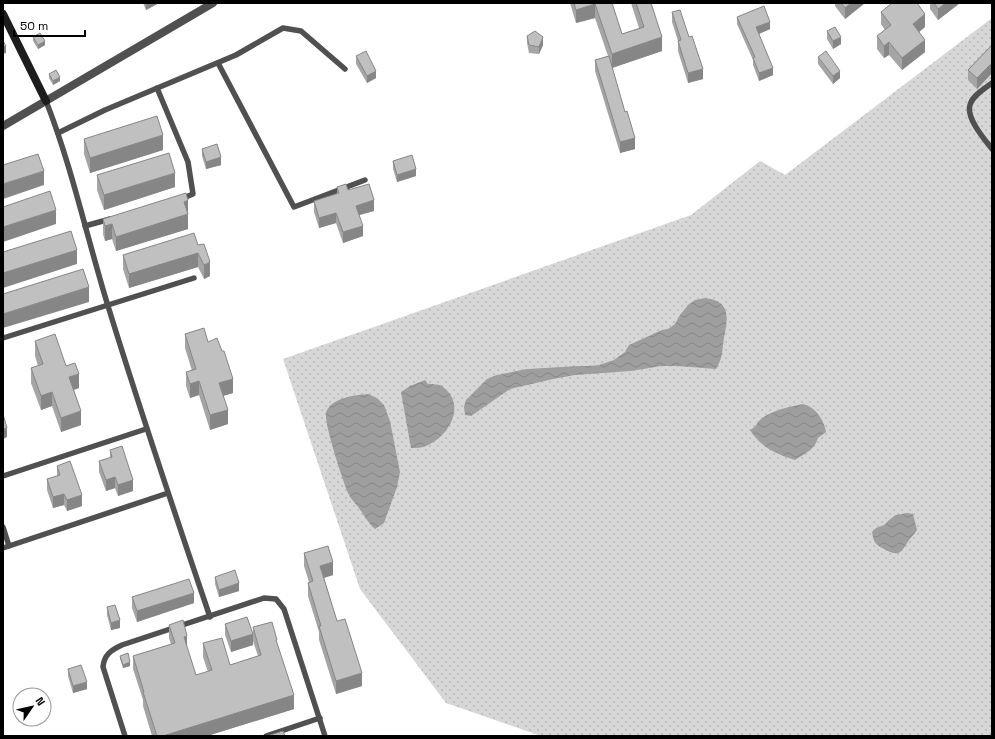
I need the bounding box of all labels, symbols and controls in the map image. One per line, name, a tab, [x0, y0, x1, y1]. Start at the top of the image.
scale bar	[14, 12, 85, 38]
text: 50 m	[20, 18, 48, 34]
north arrow	[12, 687, 52, 727]
text: N	[32, 694, 48, 708]

